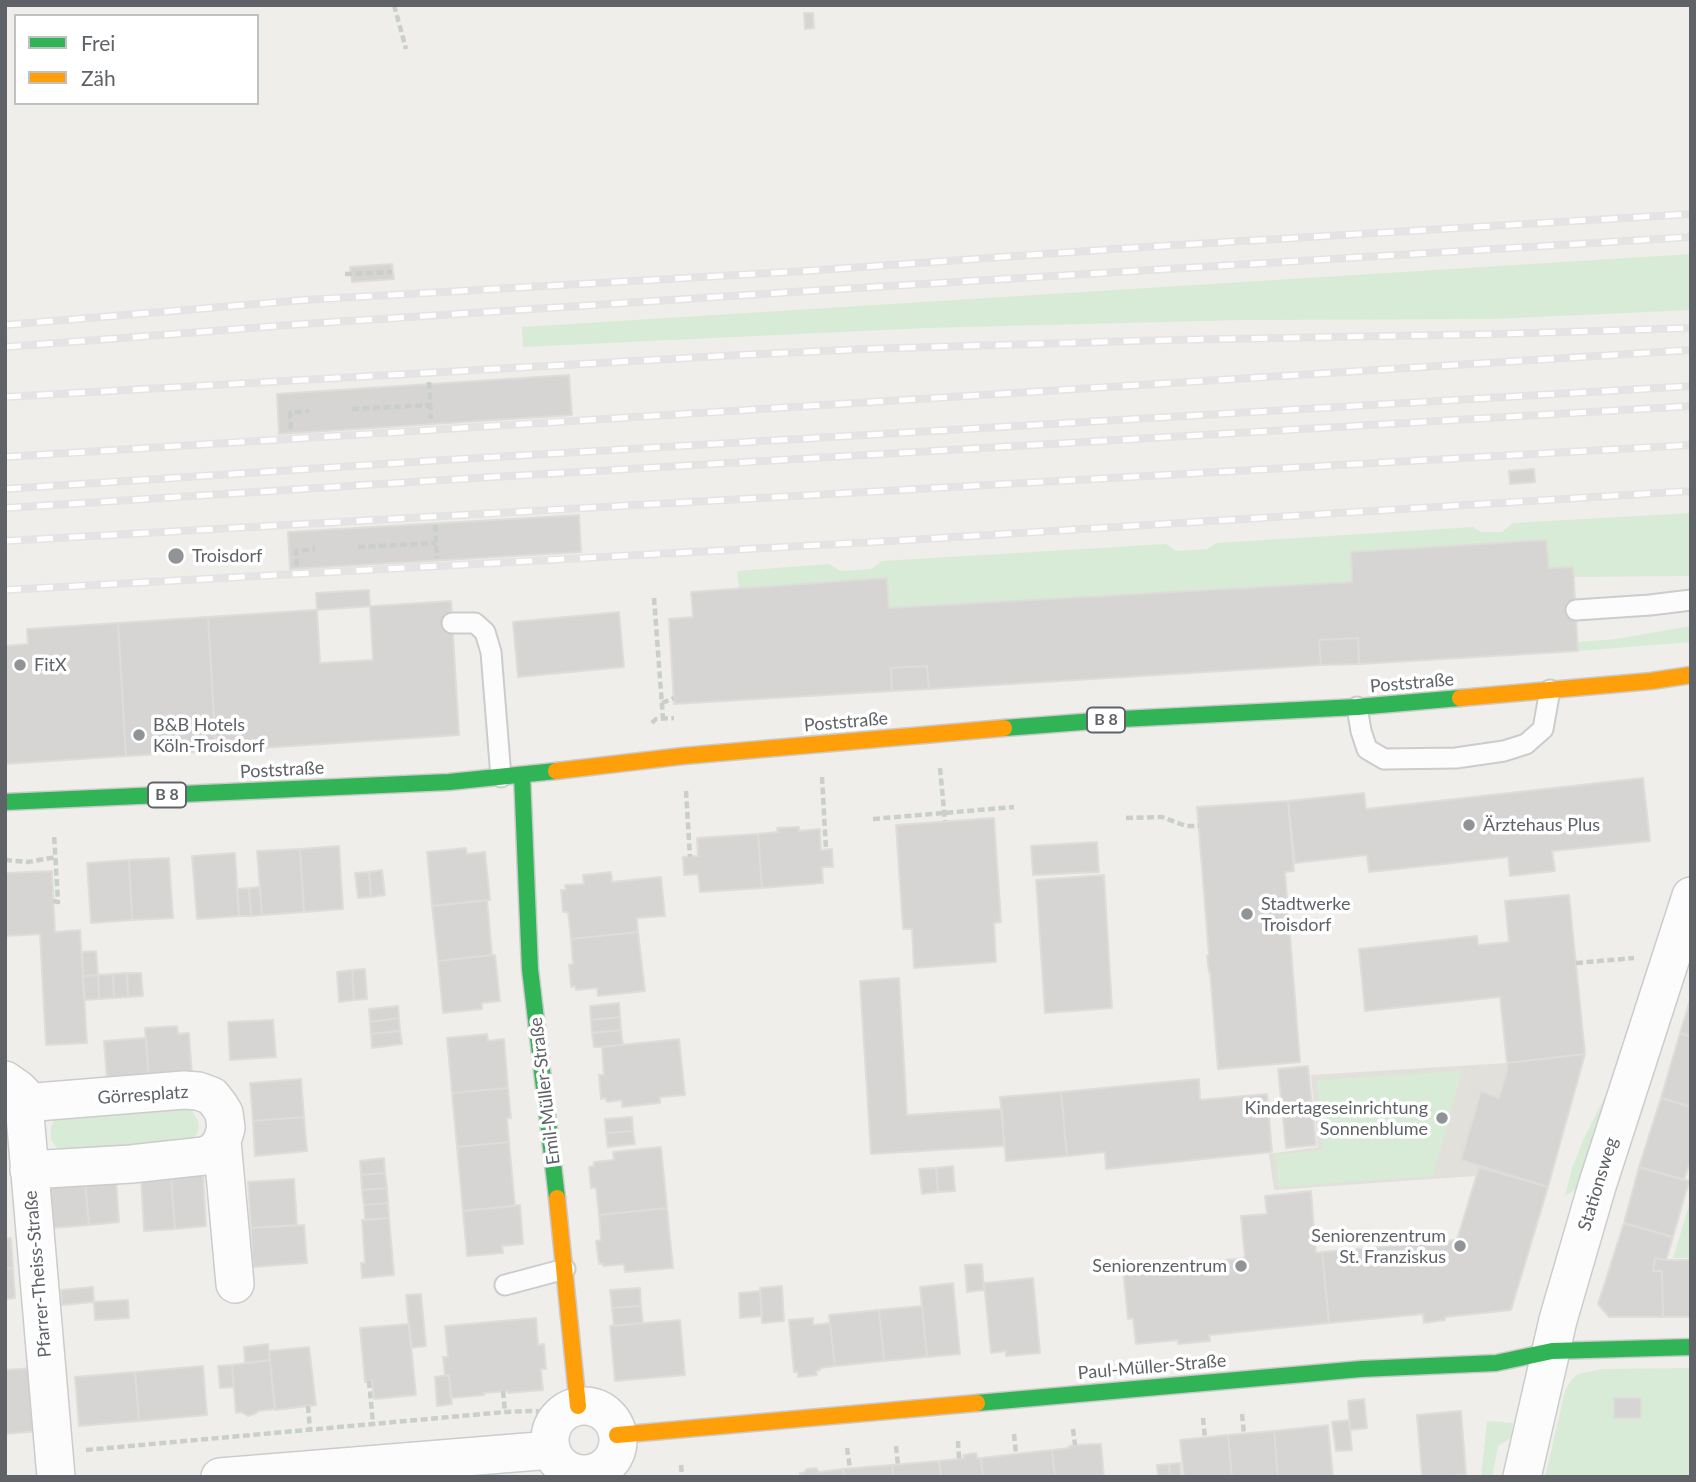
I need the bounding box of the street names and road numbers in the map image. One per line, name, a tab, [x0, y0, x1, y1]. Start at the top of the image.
street label: Poststraße	[1369, 669, 1455, 697]
street label: Poststraße	[803, 708, 889, 736]
road number: B 8	[1087, 708, 1125, 733]
street label: Poststraße	[239, 757, 325, 783]
road number: B 8	[148, 782, 186, 808]
street label: Emil-Müller-Straße	[525, 1016, 565, 1166]
street label: Görresplatz	[97, 1081, 189, 1109]
street label: Stationsweg	[1574, 1135, 1622, 1233]
street label: Pfarrer-Theiss-Straße	[20, 1190, 56, 1358]
street label: Paul-Müller-Straße	[1077, 1350, 1227, 1384]

